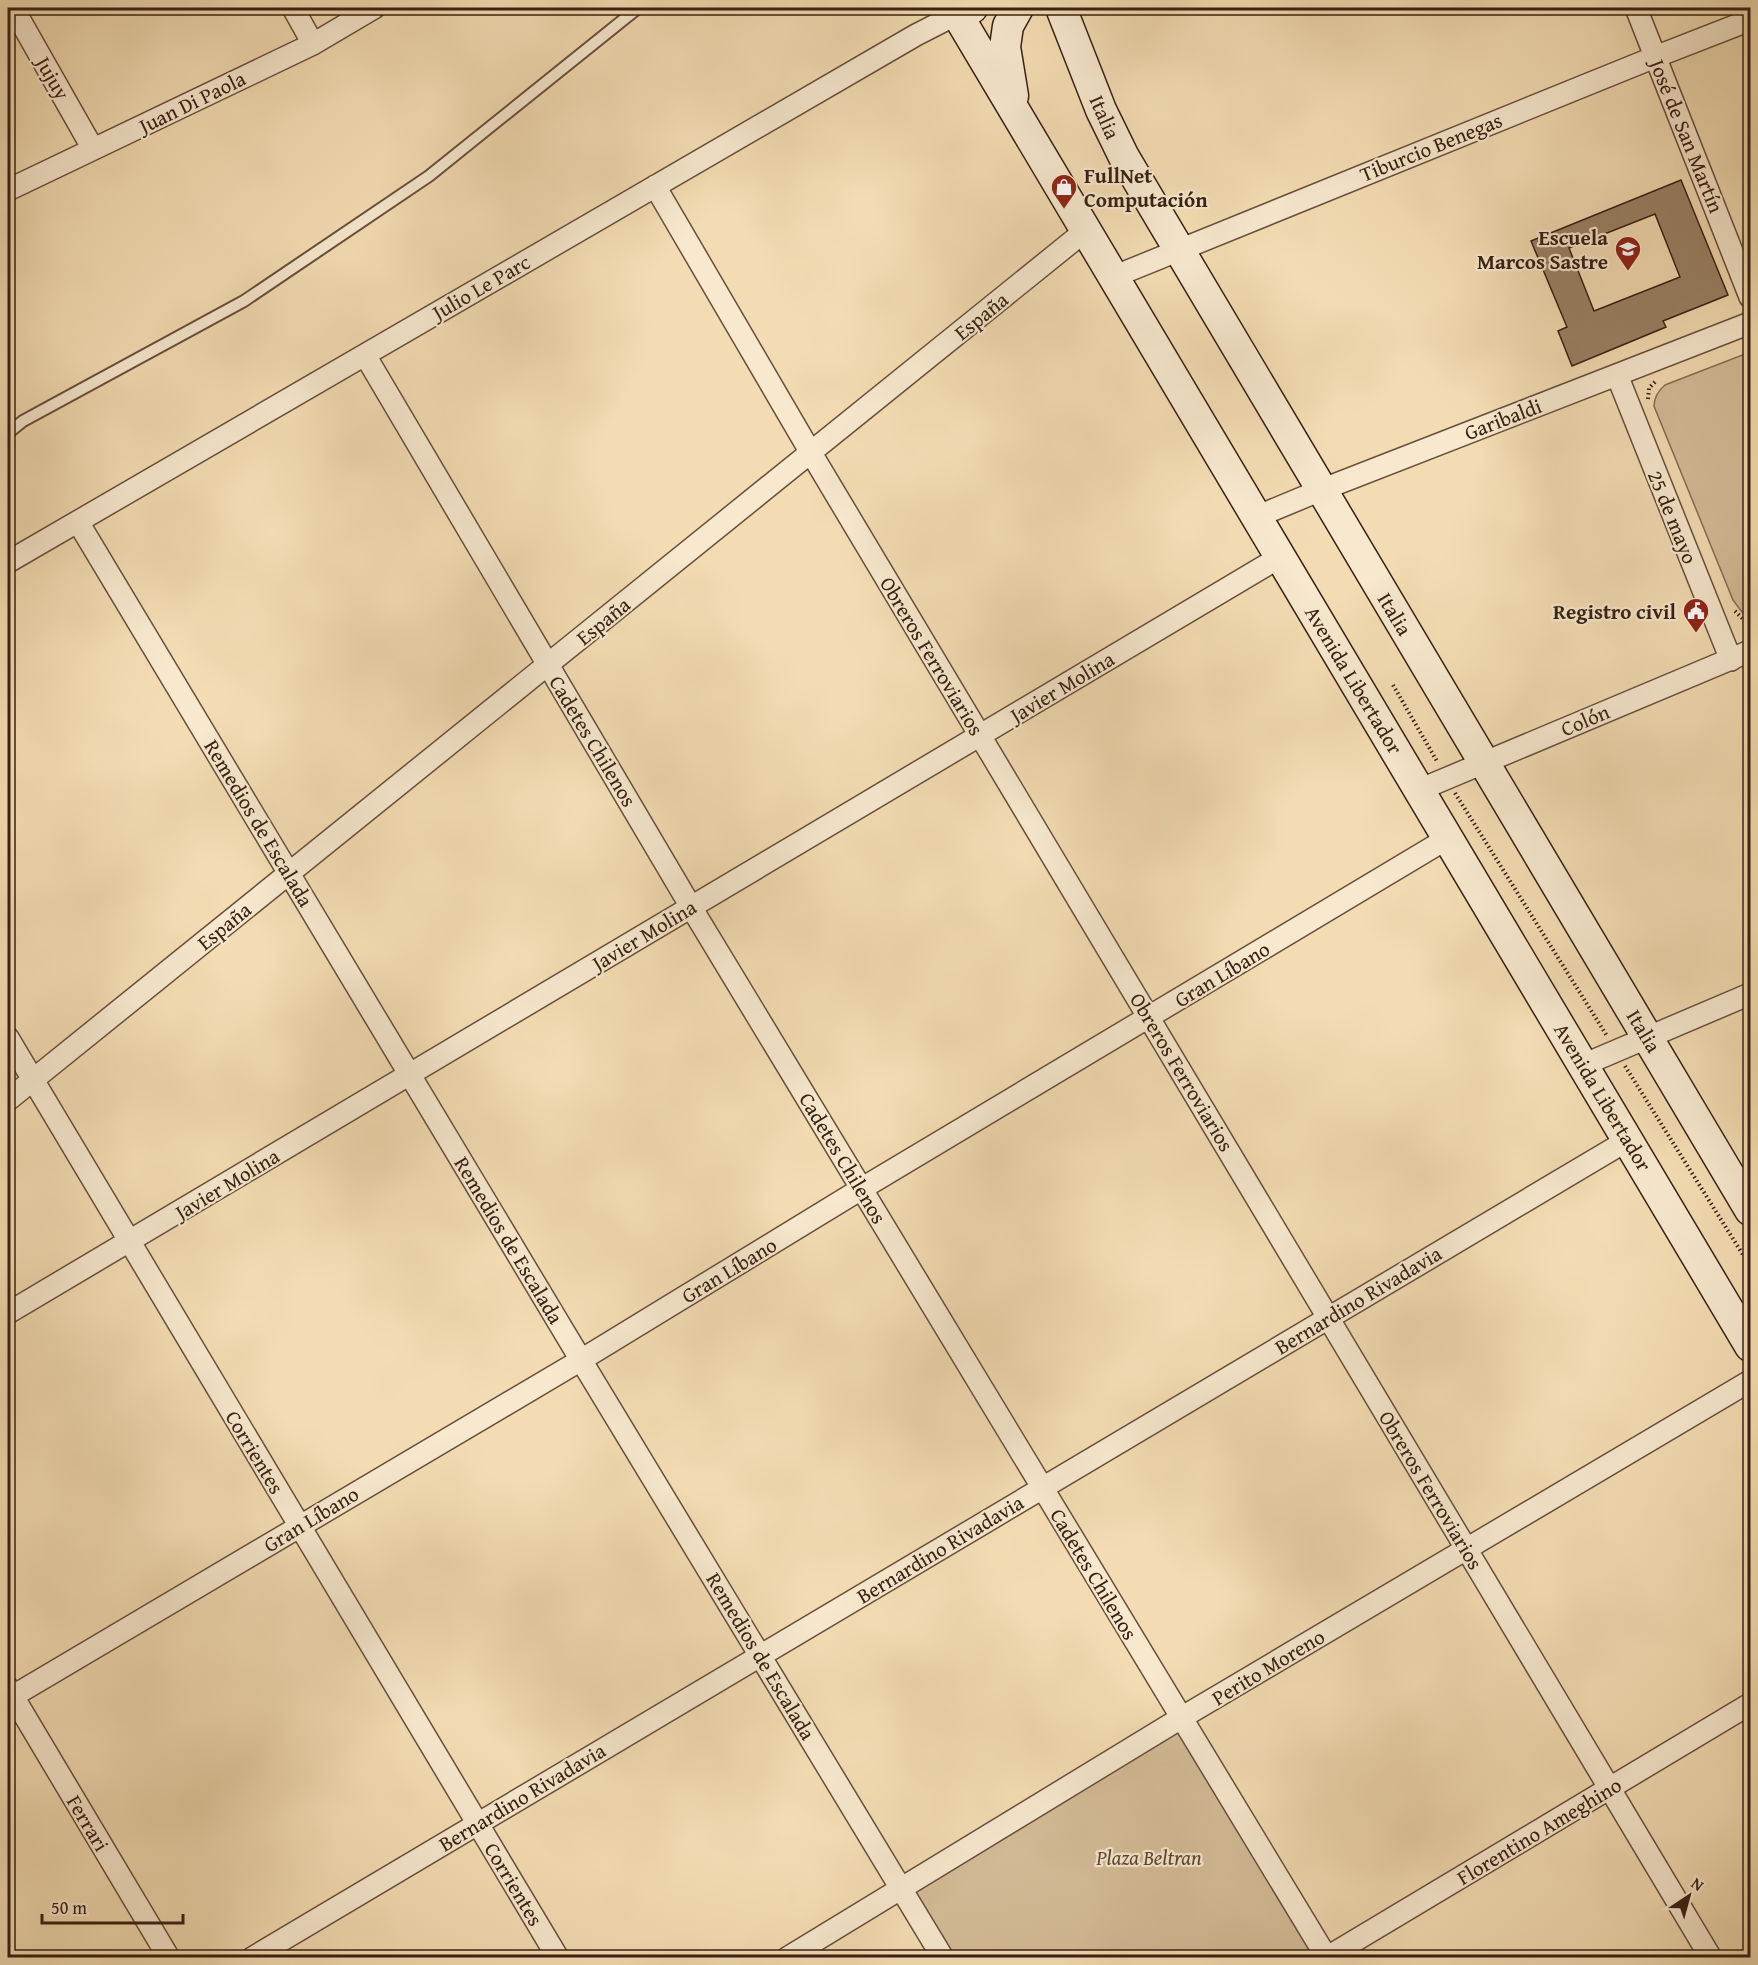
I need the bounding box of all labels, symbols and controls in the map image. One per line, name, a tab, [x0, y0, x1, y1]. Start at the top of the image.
street label: Jujuy	[27, 48, 78, 106]
street label: José de San Martín	[1641, 52, 1732, 218]
street label: Juan Di Paola	[131, 63, 251, 143]
street label: Italia	[1082, 90, 1128, 144]
street label: Tiburcio Benegas	[1355, 104, 1507, 190]
place label: FullNet Computación	[1084, 160, 1208, 215]
shop icon: FullNet Computación	[1049, 172, 1079, 210]
place label: Escuela Marcos Sastre	[1477, 222, 1608, 277]
school or university icon: Escuela Marcos Sastre	[1613, 234, 1643, 272]
street label: Julio Le Parc	[424, 246, 536, 329]
street label: España	[947, 284, 1015, 348]
street label: Garibaldi	[1460, 390, 1546, 448]
street label: 25 de mayo	[1640, 466, 1706, 568]
street label: Obreros Ferroviarios	[872, 571, 992, 741]
street label: Italia	[1370, 587, 1420, 642]
street label: España	[569, 589, 637, 653]
place label: Registro civil	[1553, 596, 1676, 627]
public building icon: Registro civil	[1681, 596, 1711, 634]
street label: Avenida Libertador	[1297, 600, 1411, 760]
street label: Javier Molina	[1001, 644, 1120, 732]
street label: Cadetes Chilenos	[542, 669, 644, 813]
street label: Colón	[1556, 696, 1615, 744]
street label: Remedios de Escalada	[197, 733, 321, 913]
street label: Javier Molina	[583, 892, 702, 980]
street label: España	[190, 894, 258, 958]
street label: Gran Líbano	[1168, 933, 1276, 1015]
street label: Obreros Ferroviarios	[1122, 987, 1242, 1157]
street label: Italia	[1619, 1004, 1669, 1059]
street label: Avenida Libertador	[1546, 1017, 1660, 1177]
street label: Cadetes Chilenos	[792, 1086, 894, 1230]
street label: Javier Molina	[166, 1141, 285, 1229]
street label: Remedios de Escalada	[447, 1150, 571, 1330]
street label: Gran Líbano	[675, 1229, 783, 1311]
street label: Bernardino Rivadavia	[1269, 1238, 1447, 1362]
street label: Corrientes	[218, 1404, 292, 1500]
street label: Obreros Ferroviarios	[1371, 1405, 1491, 1575]
street label: Gran Líbano	[257, 1478, 365, 1560]
street label: Bernardino Rivadavia	[851, 1487, 1029, 1611]
street label: Cadetes Chilenos	[1043, 1502, 1145, 1646]
street label: Remedios de Escalada	[699, 1566, 823, 1746]
street label: Perito Moreno	[1206, 1621, 1330, 1713]
street label: Bernardino Rivadavia	[433, 1735, 611, 1859]
street label: Florentino Ameghino	[1451, 1769, 1627, 1893]
street label: Ferrari	[59, 1789, 117, 1857]
street label: Corrientes	[477, 1836, 551, 1932]
park label: Plaza Beltran	[1095, 1842, 1202, 1873]
north arrow	[1659, 1866, 1719, 1926]
text: N	[1686, 1871, 1709, 1897]
scale bar	[42, 1887, 183, 1925]
text: 50 m	[51, 1894, 87, 1921]

